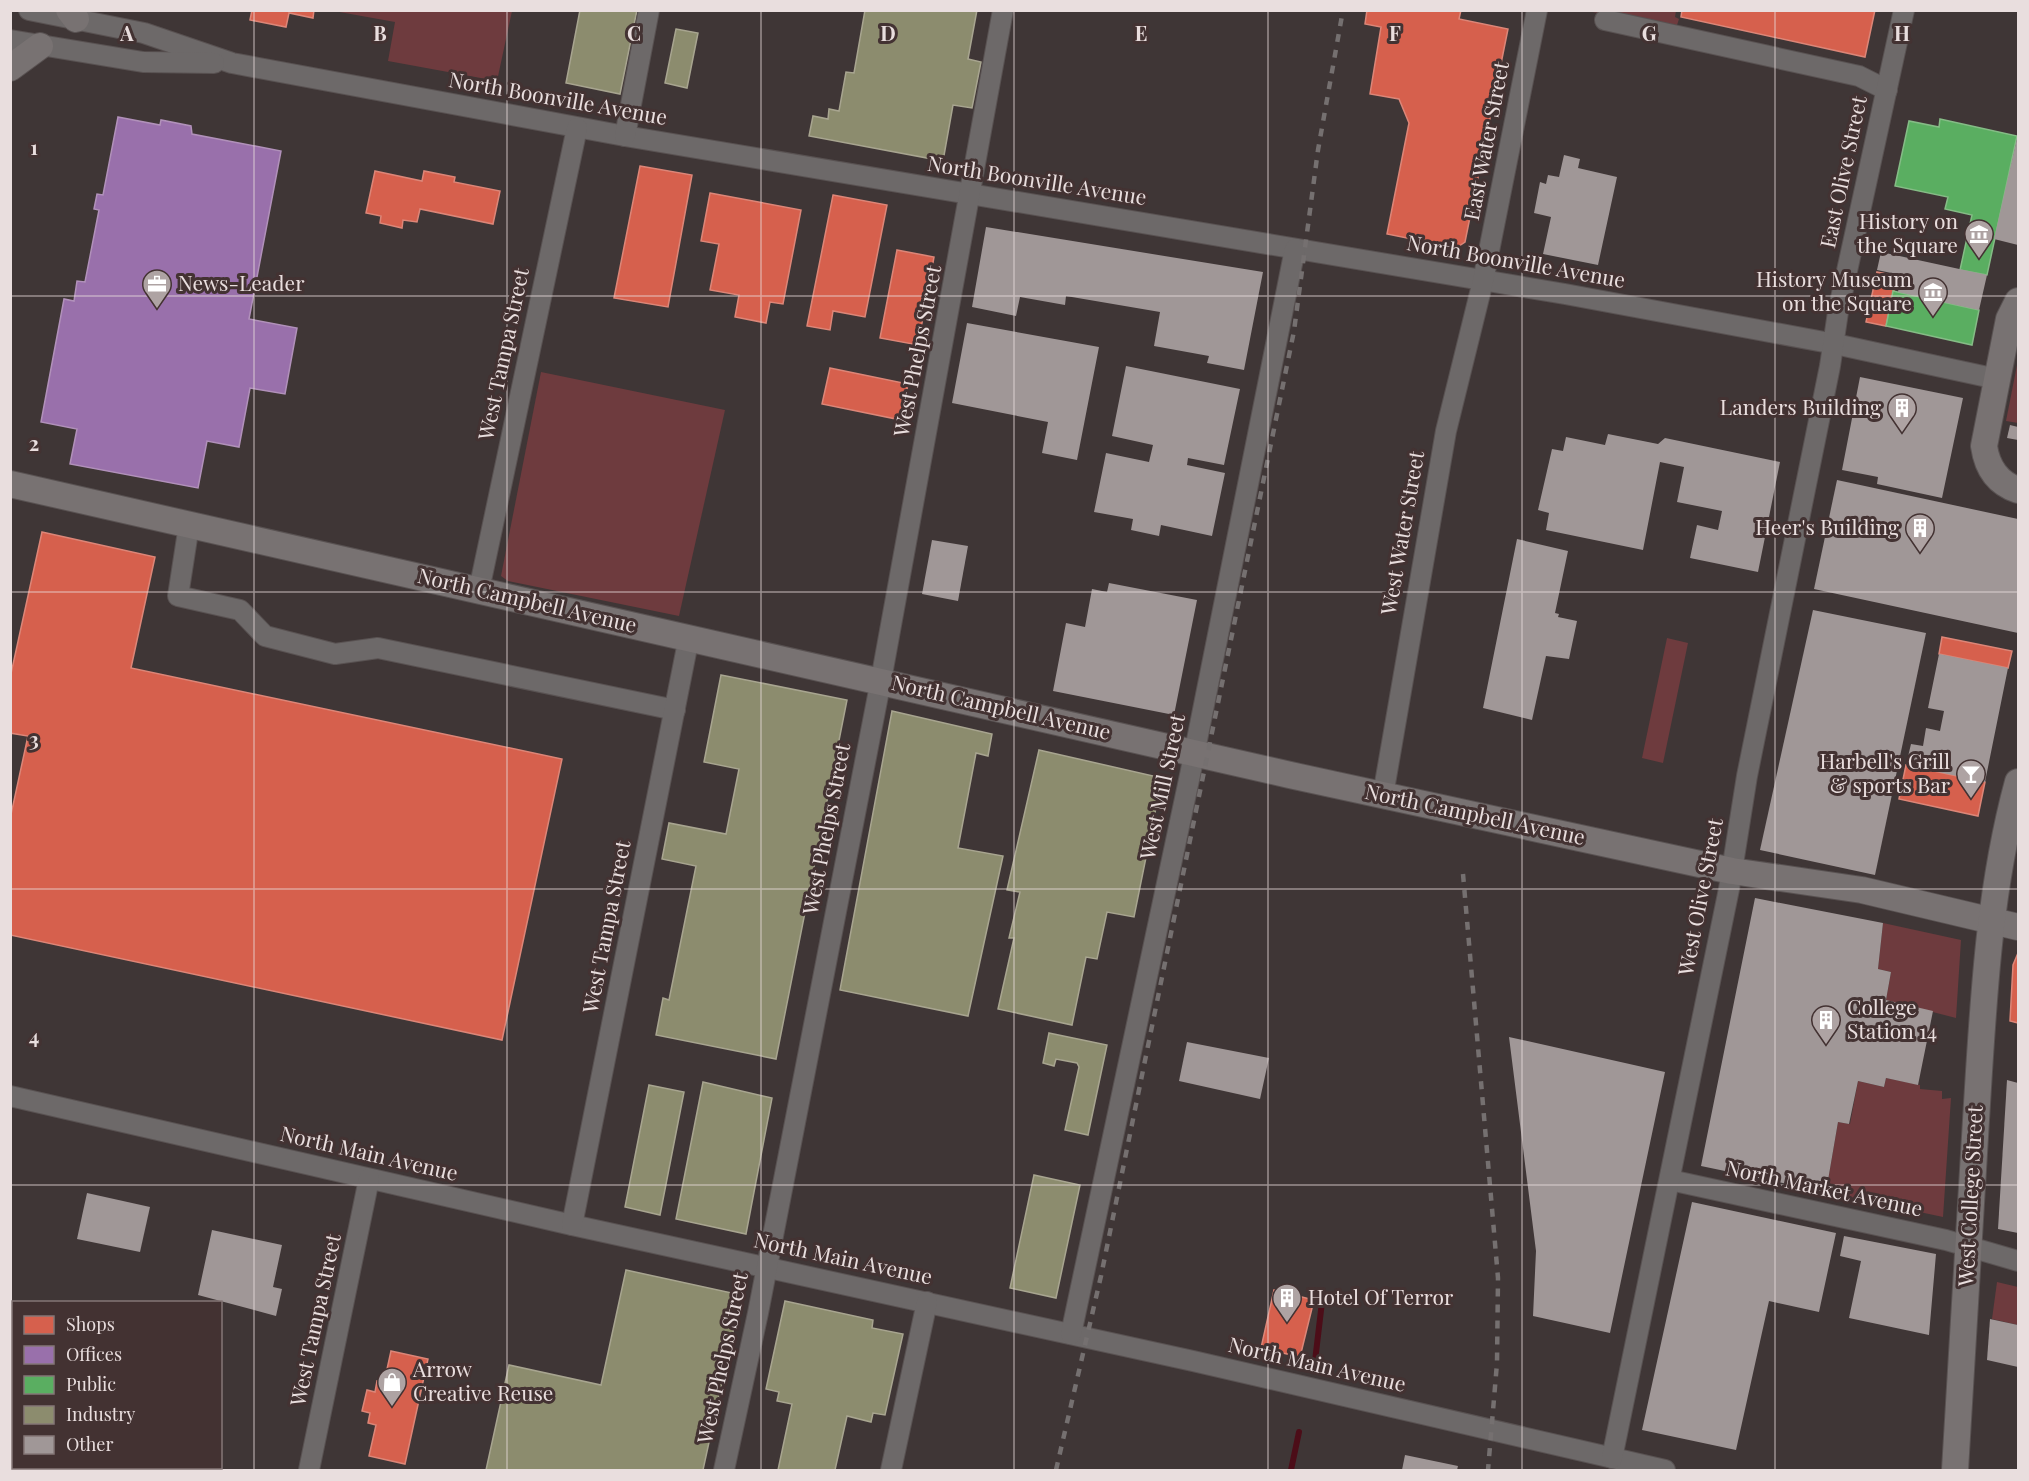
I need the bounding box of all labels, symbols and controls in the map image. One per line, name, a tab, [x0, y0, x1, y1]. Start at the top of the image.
text: A	[119, 19, 134, 46]
text: B	[373, 19, 387, 46]
text: C	[627, 19, 641, 46]
text: D	[880, 19, 896, 46]
text: E	[1135, 19, 1147, 46]
text: F	[1389, 19, 1401, 46]
text: G	[1642, 19, 1657, 46]
text: H	[1894, 19, 1910, 46]
street label: East Water Street	[1456, 58, 1514, 222]
street label: North Boonville Avenue	[447, 64, 670, 130]
street label: East Olive Street	[1812, 92, 1872, 250]
text: 1	[30, 133, 38, 160]
street label: North Boonville Avenue	[926, 148, 1149, 210]
place label: History on the Square	[1857, 206, 1958, 258]
museum icon: History on the Square	[1963, 218, 1995, 260]
street label: North Boonville Avenue	[1405, 227, 1628, 293]
street label: West Phelps Street	[885, 262, 947, 440]
street label: West Tampa Street	[470, 264, 534, 443]
place label: History Museum on the Square	[1756, 264, 1912, 316]
office icon: News-Leader	[141, 268, 173, 310]
place label: News-Leader	[178, 268, 305, 296]
museum icon: History Museum on the Square	[1917, 276, 1949, 318]
place label: Landers Building	[1720, 392, 1881, 420]
building icon: Landers Building	[1886, 392, 1918, 434]
text: 2	[29, 429, 39, 456]
street label: West Water Street	[1373, 448, 1429, 618]
place label: Heer's Building	[1755, 512, 1899, 540]
building icon: Heer's Building	[1904, 512, 1936, 554]
street label: North Campbell Avenue	[415, 560, 640, 638]
street label: North Campbell Avenue	[889, 667, 1114, 745]
street label: West Mill Street	[1132, 711, 1190, 863]
text: 3	[29, 725, 39, 752]
street label: West Phelps Street	[794, 740, 856, 918]
place label: Harbell's Grill & sports Bar	[1820, 746, 1951, 798]
bar icon: Harbell's Grill & sports Bar	[1955, 758, 1987, 800]
street label: North Campbell Avenue	[1363, 776, 1588, 850]
street label: West Olive Street	[1670, 815, 1728, 979]
street label: West Tampa Street	[574, 837, 636, 1016]
place label: College Station 14	[1847, 992, 1937, 1044]
building icon: College Station 14	[1810, 1004, 1842, 1046]
text: 4	[29, 1022, 39, 1049]
street label: West College Street	[1950, 1104, 1988, 1288]
street label: North Main Avenue	[278, 1118, 461, 1186]
street label: North Market Avenue	[1724, 1153, 1925, 1222]
street label: North Main Avenue	[752, 1224, 935, 1290]
street label: West Tampa Street	[282, 1230, 346, 1409]
street label: West Phelps Street	[689, 1269, 753, 1447]
building icon: Hotel Of Terror	[1271, 1282, 1303, 1324]
place label: Hotel Of Terror	[1308, 1282, 1454, 1310]
legend	[12, 1301, 222, 1469]
text: Shops	[66, 1312, 115, 1336]
street label: North Main Avenue	[1226, 1329, 1409, 1397]
text: Offices	[66, 1342, 122, 1366]
place label: Arrow Creative Reuse	[412, 1354, 553, 1406]
shop icon: Arrow Creative Reuse	[376, 1366, 408, 1408]
text: Public	[66, 1372, 116, 1396]
text: Industry	[66, 1402, 135, 1426]
text: Other	[66, 1432, 113, 1456]

